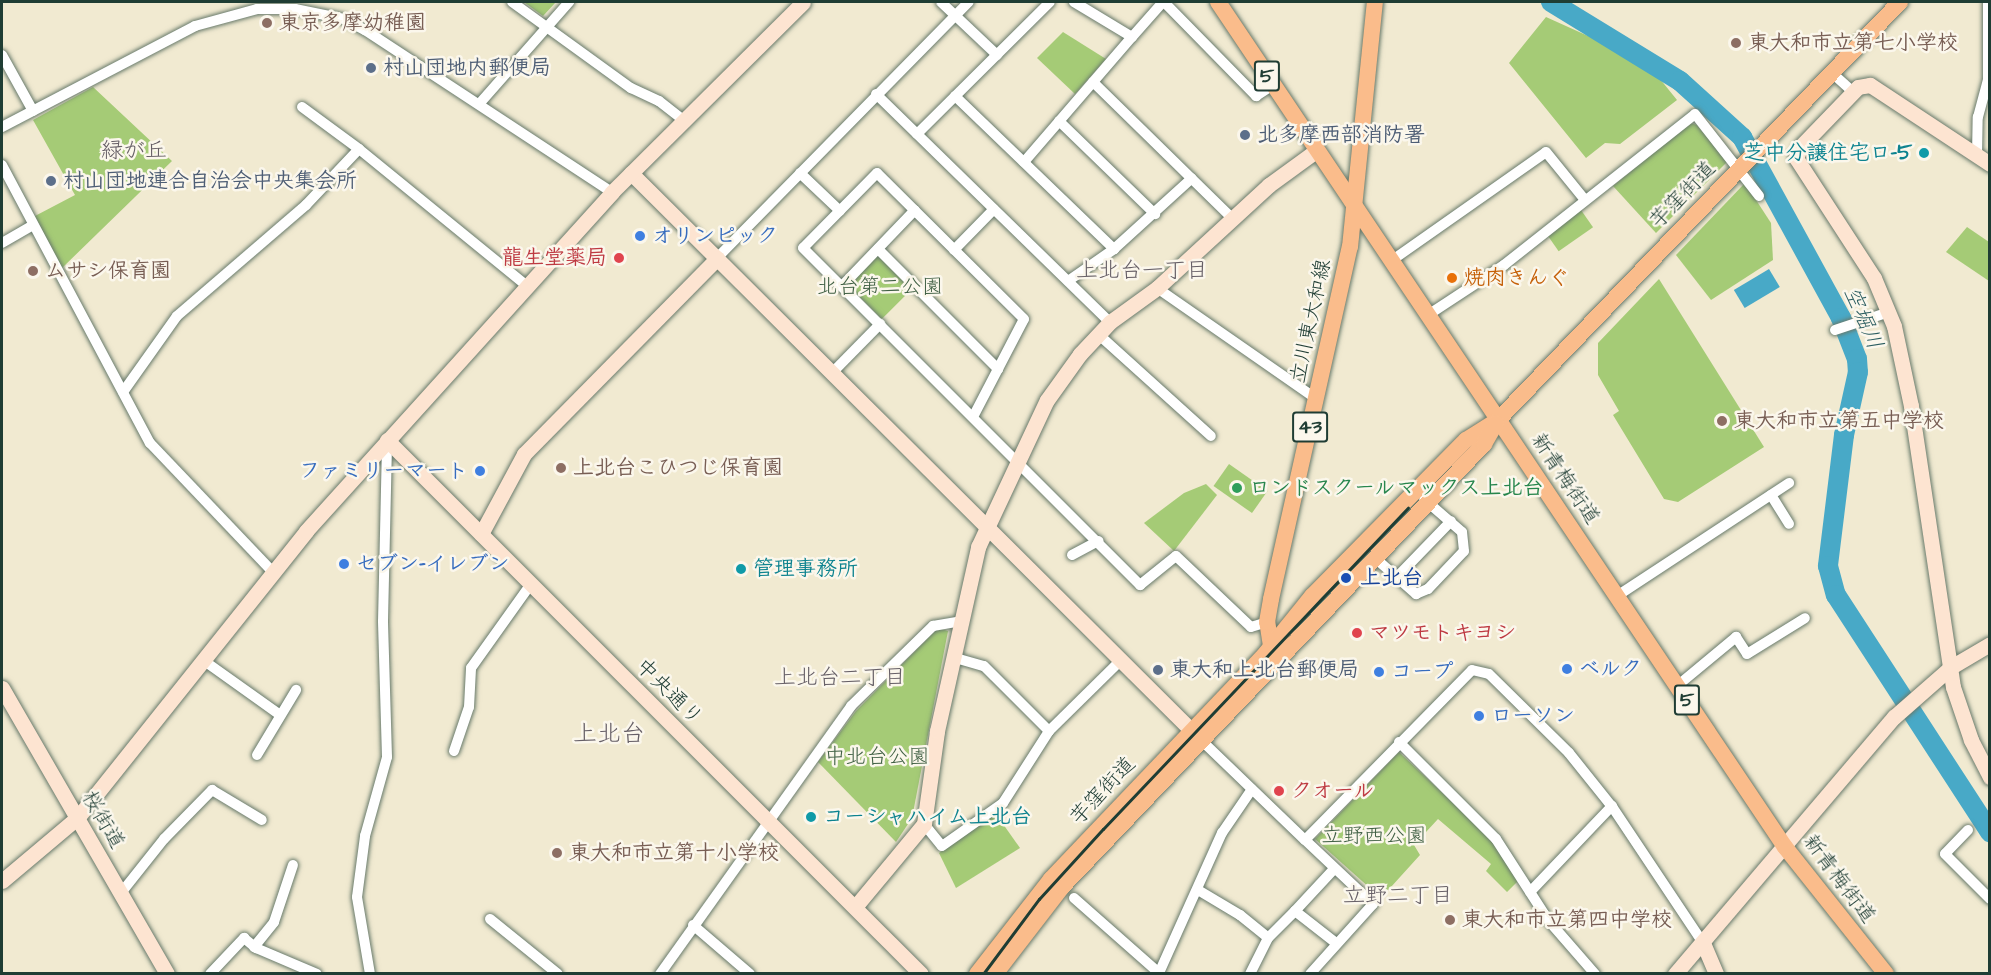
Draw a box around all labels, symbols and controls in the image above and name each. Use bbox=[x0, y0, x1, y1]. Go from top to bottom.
place label: 東京多摩幼稚園 bbox=[279, 10, 426, 36]
marker: 東京多摩幼稚園 bbox=[260, 16, 274, 30]
place label: 東大和市立第七小学校 bbox=[1748, 30, 1958, 56]
marker: 東大和市立第七小学校 bbox=[1729, 36, 1743, 50]
place label: 村山団地内郵便局 bbox=[383, 55, 551, 81]
road number: 5 bbox=[1254, 59, 1280, 93]
marker: 村山団地内郵便局 bbox=[364, 61, 378, 75]
place label: 北多摩西部消防署 bbox=[1257, 122, 1425, 148]
marker: 北多摩西部消防署 bbox=[1238, 128, 1252, 142]
district label: 緑が丘 bbox=[101, 138, 167, 164]
place label: 芝中分譲住宅ロ-5 bbox=[1744, 140, 1912, 166]
marker: 芝中分譲住宅ロ-5 bbox=[1917, 146, 1931, 160]
street label: 芋窪街道 bbox=[1645, 156, 1721, 234]
place label: 村山団地連合自治会中央集会所 bbox=[63, 168, 357, 194]
marker: 村山団地連合自治会中央集会所 bbox=[44, 174, 58, 188]
place label: オリンピック bbox=[652, 223, 778, 249]
marker: オリンピック bbox=[633, 229, 647, 243]
place label: 龍生堂薬局 bbox=[502, 245, 607, 271]
marker: 龍生堂薬局 bbox=[612, 251, 626, 265]
street label: 立川東大和線 bbox=[1286, 257, 1336, 385]
place label: ムサシ保育園 bbox=[45, 258, 171, 284]
district label: 上北台一丁目 bbox=[1076, 258, 1208, 284]
marker: ムサシ保育園 bbox=[26, 264, 40, 278]
place label: 焼肉きんぐ bbox=[1464, 265, 1569, 291]
marker: 焼肉きんぐ bbox=[1445, 271, 1459, 285]
park label: 北台第二公園 bbox=[817, 274, 943, 300]
water label: 空堀川 bbox=[1838, 282, 1888, 354]
place label: 東大和市立第五中学校 bbox=[1734, 408, 1944, 434]
road number: 43 bbox=[1292, 410, 1328, 444]
marker: 東大和市立第五中学校 bbox=[1715, 414, 1729, 428]
street label: 新青梅街道 bbox=[1525, 428, 1605, 530]
place label: 上北台こひつじ保育園 bbox=[573, 455, 783, 481]
place label: ファミリーマート bbox=[300, 458, 468, 484]
marker: 上北台こひつじ保育園 bbox=[554, 461, 568, 475]
marker: ファミリーマート bbox=[473, 464, 487, 478]
place label: ロンドスクールマックス上北台 bbox=[1249, 475, 1543, 501]
marker: ロンドスクールマックス上北台 bbox=[1230, 481, 1244, 495]
place label: セブン-イレブン bbox=[356, 551, 510, 577]
place label: 管理事務所 bbox=[753, 556, 858, 582]
marker: セブン-イレブン bbox=[337, 557, 351, 571]
marker: 管理事務所 bbox=[734, 562, 748, 576]
place label: 上北台 bbox=[1360, 565, 1423, 591]
marker: 上北台 bbox=[1337, 569, 1355, 587]
place label: マツモトキヨシ bbox=[1369, 620, 1516, 646]
marker: マツモトキヨシ bbox=[1350, 626, 1364, 640]
street label: 中央通り bbox=[630, 653, 708, 731]
place label: ベルク bbox=[1579, 656, 1642, 682]
place label: 東大和上北台郵便局 bbox=[1170, 657, 1359, 683]
place label: コープ bbox=[1391, 659, 1454, 685]
marker: ベルク bbox=[1560, 662, 1574, 676]
marker: 東大和上北台郵便局 bbox=[1151, 663, 1165, 677]
district label: 上北台二丁目 bbox=[774, 665, 906, 691]
marker: コープ bbox=[1372, 665, 1386, 679]
road number: 5 bbox=[1674, 683, 1700, 717]
place label: ローソン bbox=[1491, 703, 1575, 729]
marker: ローソン bbox=[1472, 709, 1486, 723]
district label: 上北台 bbox=[573, 721, 645, 749]
park label: 中北台公園 bbox=[825, 744, 929, 770]
street label: 芋窪街道 bbox=[1065, 752, 1141, 830]
place label: クオール bbox=[1291, 778, 1375, 804]
marker: クオール bbox=[1272, 784, 1286, 798]
street label: 桜街道 bbox=[76, 786, 130, 854]
place label: コーシャハイム上北台 bbox=[823, 804, 1033, 830]
marker: コーシャハイム上北台 bbox=[804, 810, 818, 824]
park label: 立野西公園 bbox=[1322, 823, 1426, 849]
street label: 新青梅街道 bbox=[1797, 829, 1881, 929]
place label: 東大和市立第十小学校 bbox=[569, 840, 779, 866]
marker: 東大和市立第十小学校 bbox=[550, 846, 564, 860]
district label: 立野二丁目 bbox=[1343, 883, 1453, 909]
place label: 東大和市立第四中学校 bbox=[1462, 907, 1672, 933]
marker: 東大和市立第四中学校 bbox=[1443, 913, 1457, 927]

